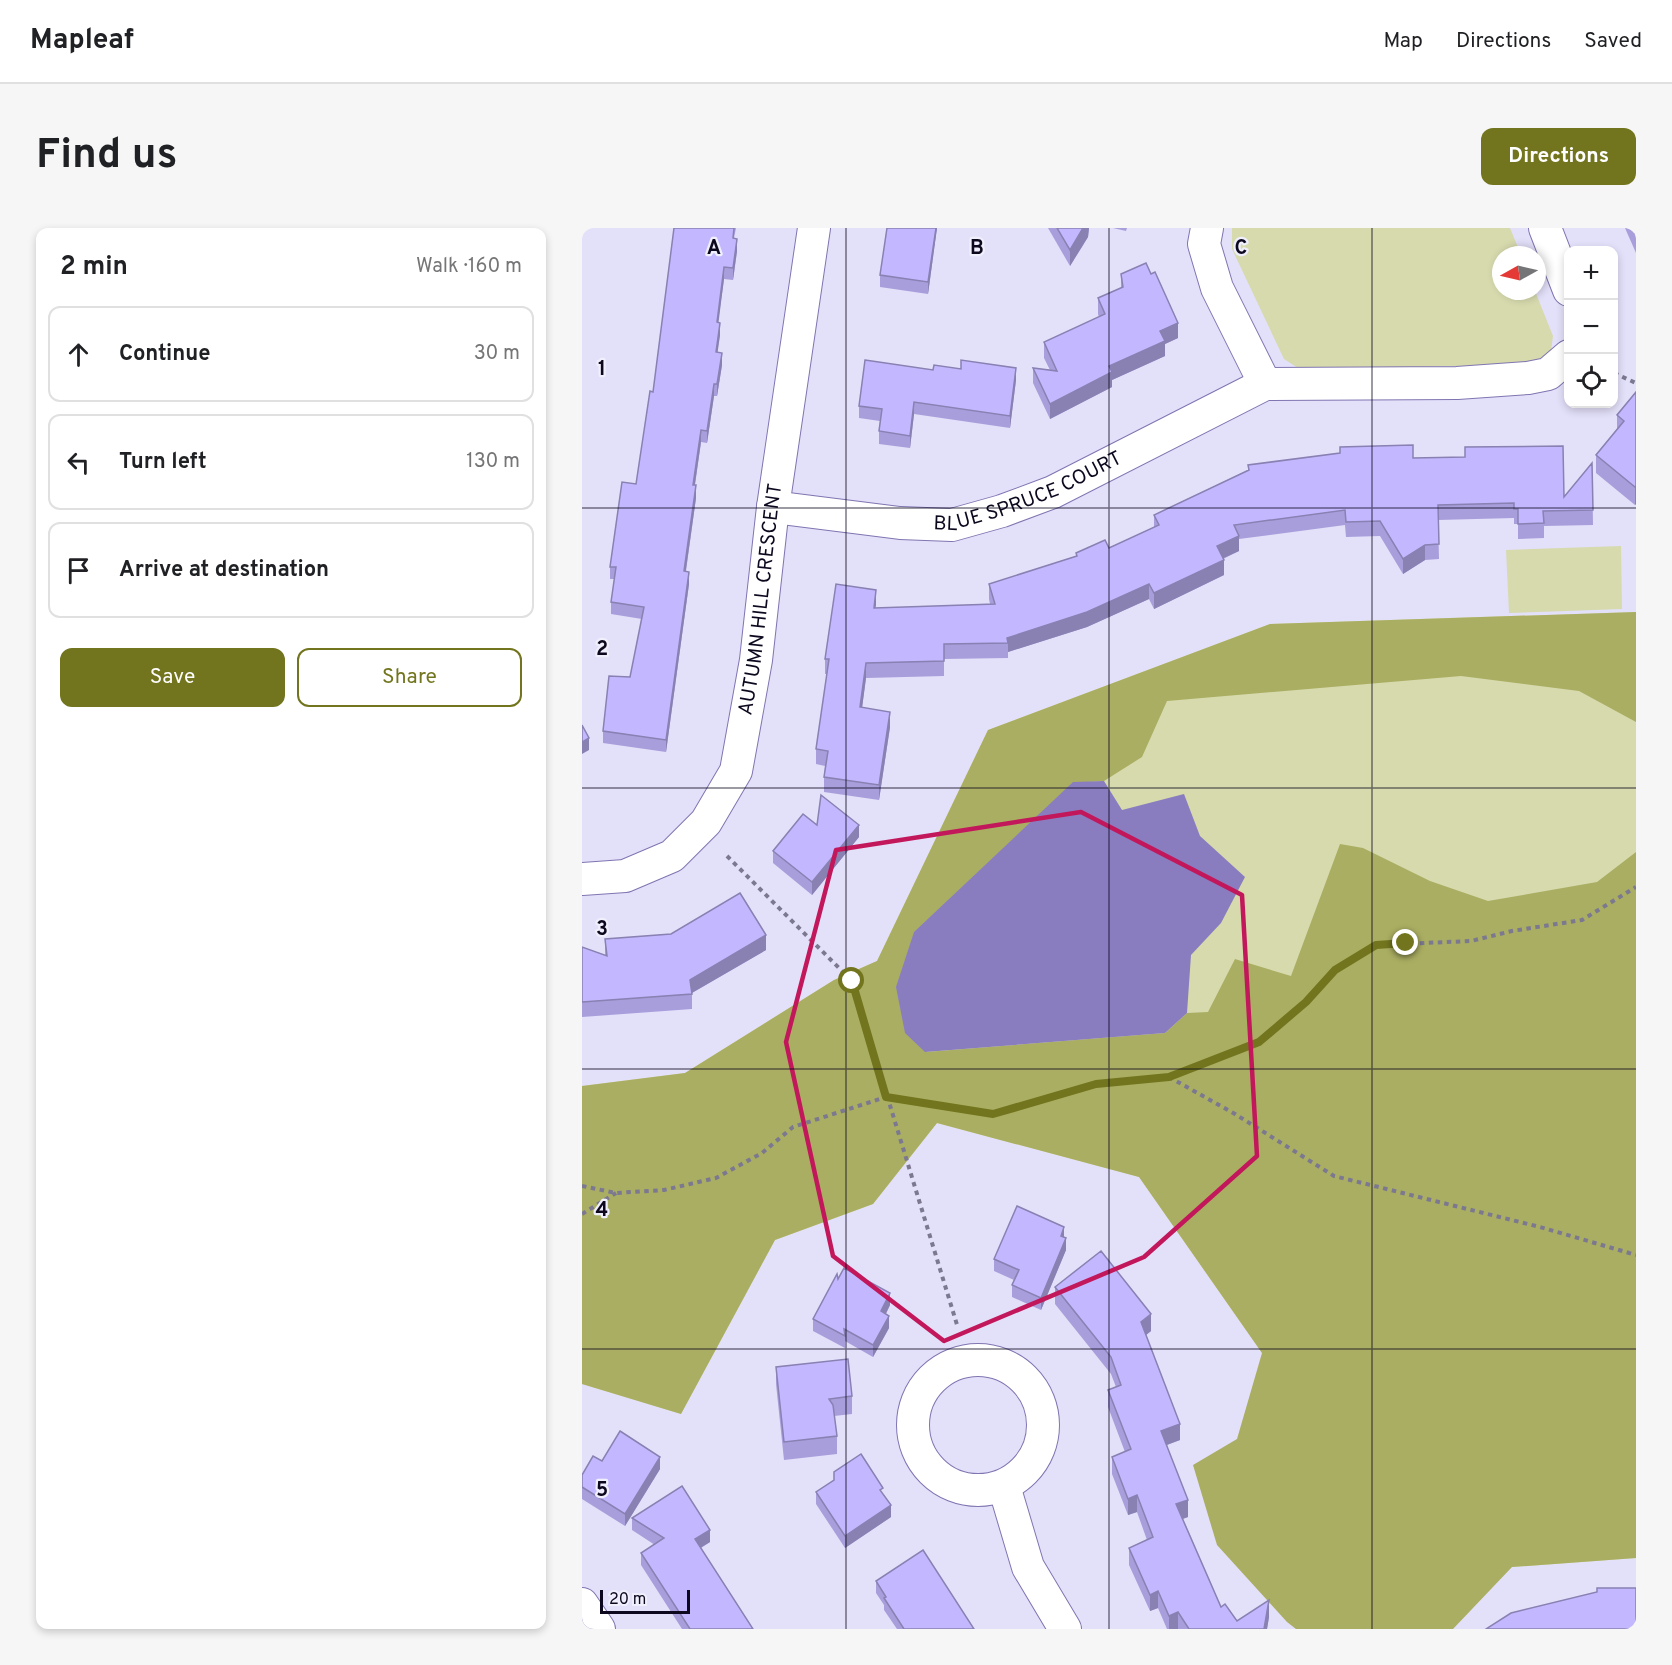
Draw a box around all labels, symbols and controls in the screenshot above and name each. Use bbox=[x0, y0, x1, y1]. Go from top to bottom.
text: Mapleaf bbox=[30, 23, 134, 59]
text: Map bbox=[1383, 28, 1423, 55]
text: Directions bbox=[1456, 28, 1551, 55]
text: Saved bbox=[1584, 28, 1642, 55]
button: Directions bbox=[1481, 128, 1636, 185]
text: Find us bbox=[36, 130, 177, 183]
text: A bbox=[707, 236, 721, 262]
text: B bbox=[970, 236, 984, 262]
text: C bbox=[1235, 236, 1247, 262]
north arrow bbox=[1492, 246, 1546, 300]
map controls bbox=[1564, 246, 1618, 408]
button: + bbox=[1564, 246, 1618, 300]
text: 2 min bbox=[60, 251, 128, 284]
text: Walk · 160 m bbox=[416, 254, 522, 280]
button: − bbox=[1564, 300, 1618, 354]
icon: ahead bbox=[62, 338, 95, 371]
text: Continue bbox=[119, 341, 210, 368]
text: 30 m bbox=[474, 341, 520, 367]
button: locate bbox=[1564, 354, 1618, 408]
text: 1 bbox=[598, 357, 606, 383]
icon: left bbox=[62, 446, 95, 479]
street label: BLUE SPRUCE COURT bbox=[933, 446, 1127, 538]
text: Turn left bbox=[119, 449, 207, 476]
text: 130 m bbox=[466, 449, 520, 475]
street label: AUTUMN HILL CRESCENT bbox=[733, 482, 789, 717]
icon: arrive bbox=[62, 554, 95, 587]
text: Arrive at destination bbox=[119, 557, 329, 584]
text: 2 bbox=[596, 637, 608, 663]
button: Save bbox=[60, 648, 285, 707]
button: Share bbox=[297, 648, 522, 707]
text: 3 bbox=[596, 917, 608, 943]
route end bbox=[1392, 929, 1418, 955]
route start bbox=[838, 967, 864, 993]
text: 4 bbox=[596, 1198, 608, 1224]
text: 5 bbox=[596, 1478, 608, 1504]
scale bar bbox=[600, 1587, 690, 1614]
text: 20 m bbox=[609, 1590, 646, 1610]

